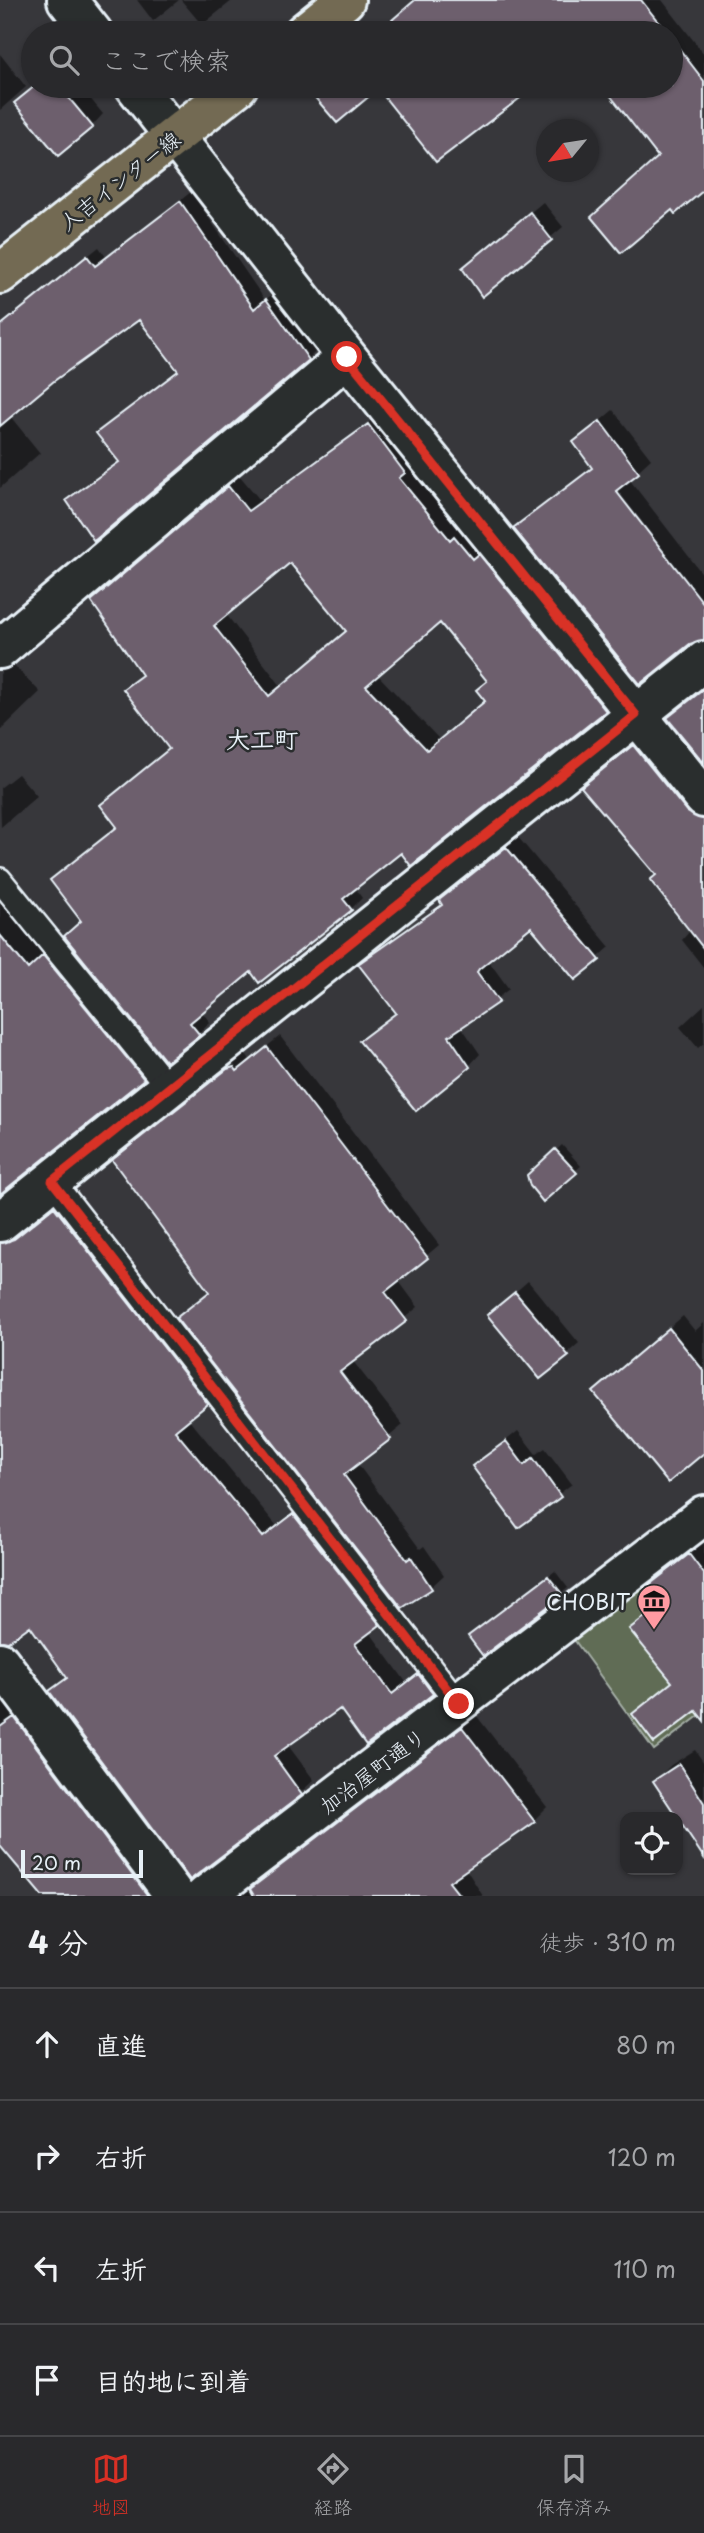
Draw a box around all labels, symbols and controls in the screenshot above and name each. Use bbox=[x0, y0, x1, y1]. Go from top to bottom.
search box bbox=[21, 21, 683, 98]
text: ここで検索 bbox=[101, 40, 231, 79]
icon: search bbox=[45, 41, 83, 79]
north arrow bbox=[536, 119, 599, 182]
street label: 人吉インター線 bbox=[52, 122, 186, 238]
route start bbox=[331, 341, 362, 372]
district label: 大工町 bbox=[226, 720, 298, 756]
museum icon: CHOBIT bbox=[635, 1582, 673, 1631]
place label: CHOBIT bbox=[546, 1585, 631, 1617]
route end bbox=[443, 1688, 474, 1719]
street label: 加治屋町通り bbox=[312, 1719, 432, 1821]
map controls bbox=[620, 1812, 683, 1875]
button: locate bbox=[620, 1812, 683, 1875]
scale bar bbox=[21, 1847, 144, 1879]
text: 20 m bbox=[32, 1848, 81, 1876]
text: 4 分 bbox=[28, 1919, 88, 1964]
text: 徒歩 · 310 m bbox=[539, 1924, 676, 1959]
icon: ahead bbox=[28, 2025, 66, 2063]
text: 直進 bbox=[95, 2025, 147, 2064]
text: 80 m bbox=[616, 2027, 676, 2062]
icon: right bbox=[28, 2137, 66, 2175]
text: 右折 bbox=[95, 2137, 147, 2176]
text: 120 m bbox=[608, 2139, 676, 2174]
icon: left bbox=[28, 2249, 66, 2287]
text: 左折 bbox=[95, 2249, 147, 2288]
text: 110 m bbox=[614, 2251, 676, 2286]
icon: arrive bbox=[28, 2361, 66, 2399]
text: 目的地に到着 bbox=[95, 2361, 251, 2400]
tab: 地図 bbox=[92, 2450, 130, 2520]
tab: 経路 bbox=[314, 2450, 352, 2520]
tab: 保存済み bbox=[536, 2450, 612, 2520]

